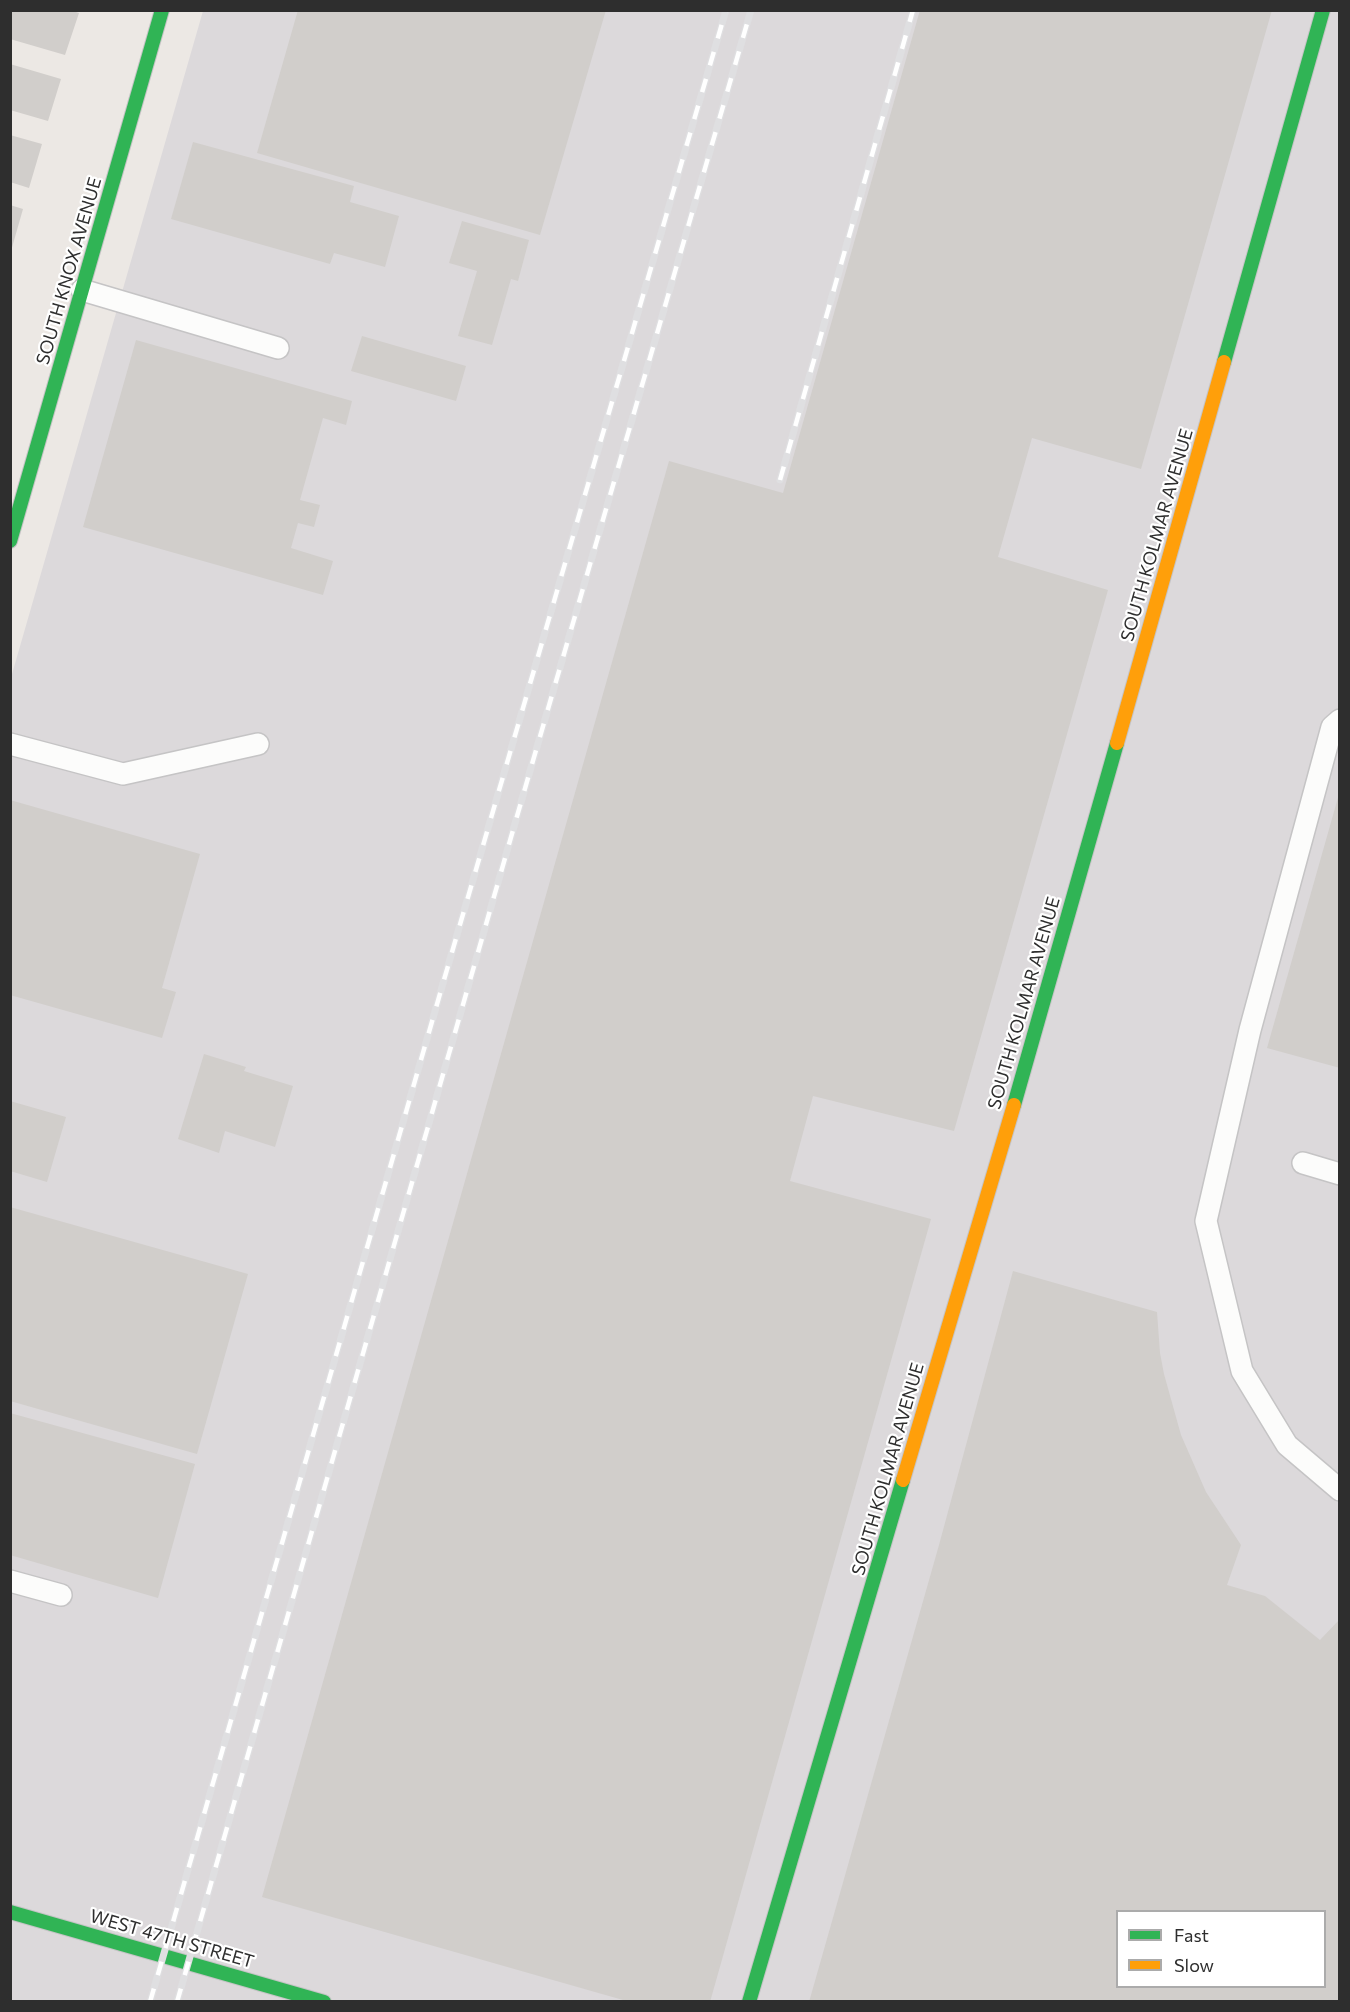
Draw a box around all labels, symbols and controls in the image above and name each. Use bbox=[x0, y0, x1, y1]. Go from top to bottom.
street label: SOUTH KNOX AVENUE bbox=[32, 175, 106, 367]
street label: SOUTH KOLMAR AVENUE bbox=[1116, 426, 1198, 644]
street label: SOUTH KOLMAR AVENUE bbox=[983, 894, 1065, 1112]
street label: SOUTH KOLMAR AVENUE bbox=[847, 1360, 929, 1578]
street label: WEST 47TH STREET bbox=[88, 1905, 256, 1973]
legend bbox=[1116, 1910, 1326, 1988]
text: Fast bbox=[1174, 1924, 1209, 1946]
text: Slow bbox=[1174, 1954, 1214, 1976]

